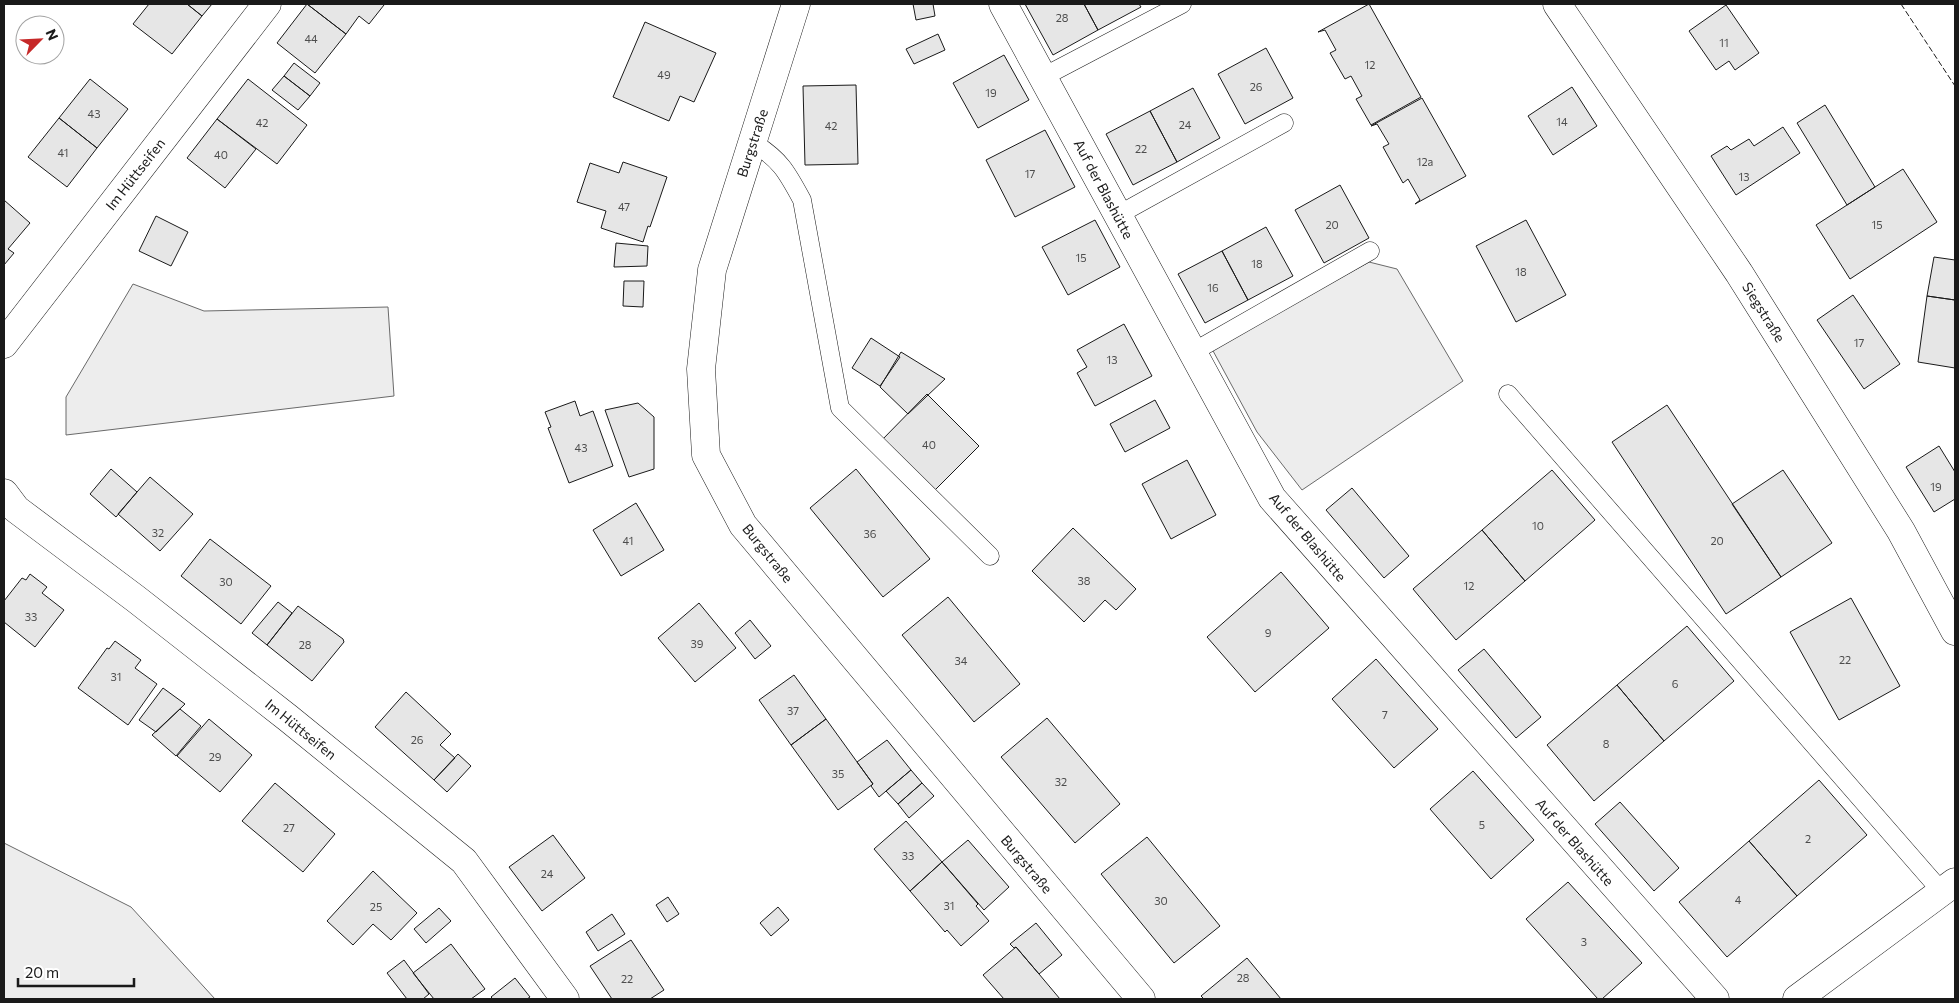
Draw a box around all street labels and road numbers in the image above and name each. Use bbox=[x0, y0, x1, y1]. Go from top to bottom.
street label: Burgstraße bbox=[733, 107, 771, 179]
street label: Im Hüttseifen bbox=[102, 135, 168, 213]
street label: Auf der Blashütte bbox=[1071, 136, 1137, 242]
street label: Siegstraße bbox=[1739, 279, 1789, 345]
street label: Auf der Blashütte bbox=[1266, 489, 1350, 585]
street label: Burgstraße bbox=[739, 520, 797, 586]
street label: Im Hüttseifen bbox=[262, 695, 340, 763]
street label: Auf der Blashütte bbox=[1532, 795, 1618, 889]
street label: Burgstraße bbox=[998, 831, 1056, 897]

